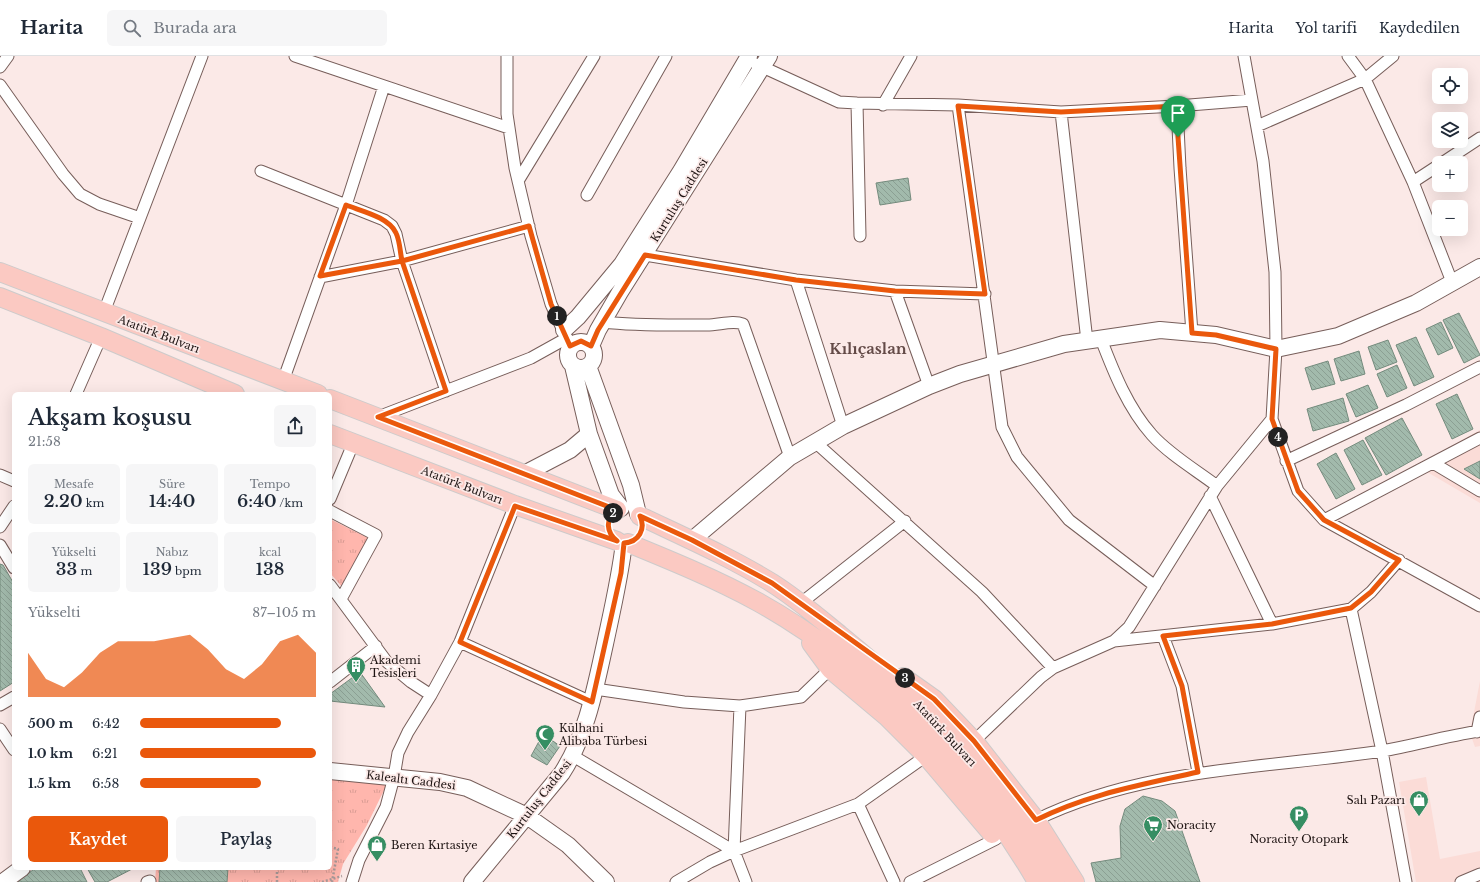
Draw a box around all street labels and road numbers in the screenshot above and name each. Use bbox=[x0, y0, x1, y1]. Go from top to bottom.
street label: Kurtuluş Caddesi bbox=[647, 155, 711, 245]
street label: Atatürk Bulvarı bbox=[115, 312, 202, 356]
street label: Atatürk Bulvarı bbox=[418, 463, 505, 507]
street label: Atatürk Bulvarı bbox=[910, 696, 980, 769]
street label: Kurtuluş Caddesi bbox=[504, 756, 574, 841]
street label: Kalealtı Caddesi bbox=[365, 768, 457, 792]

